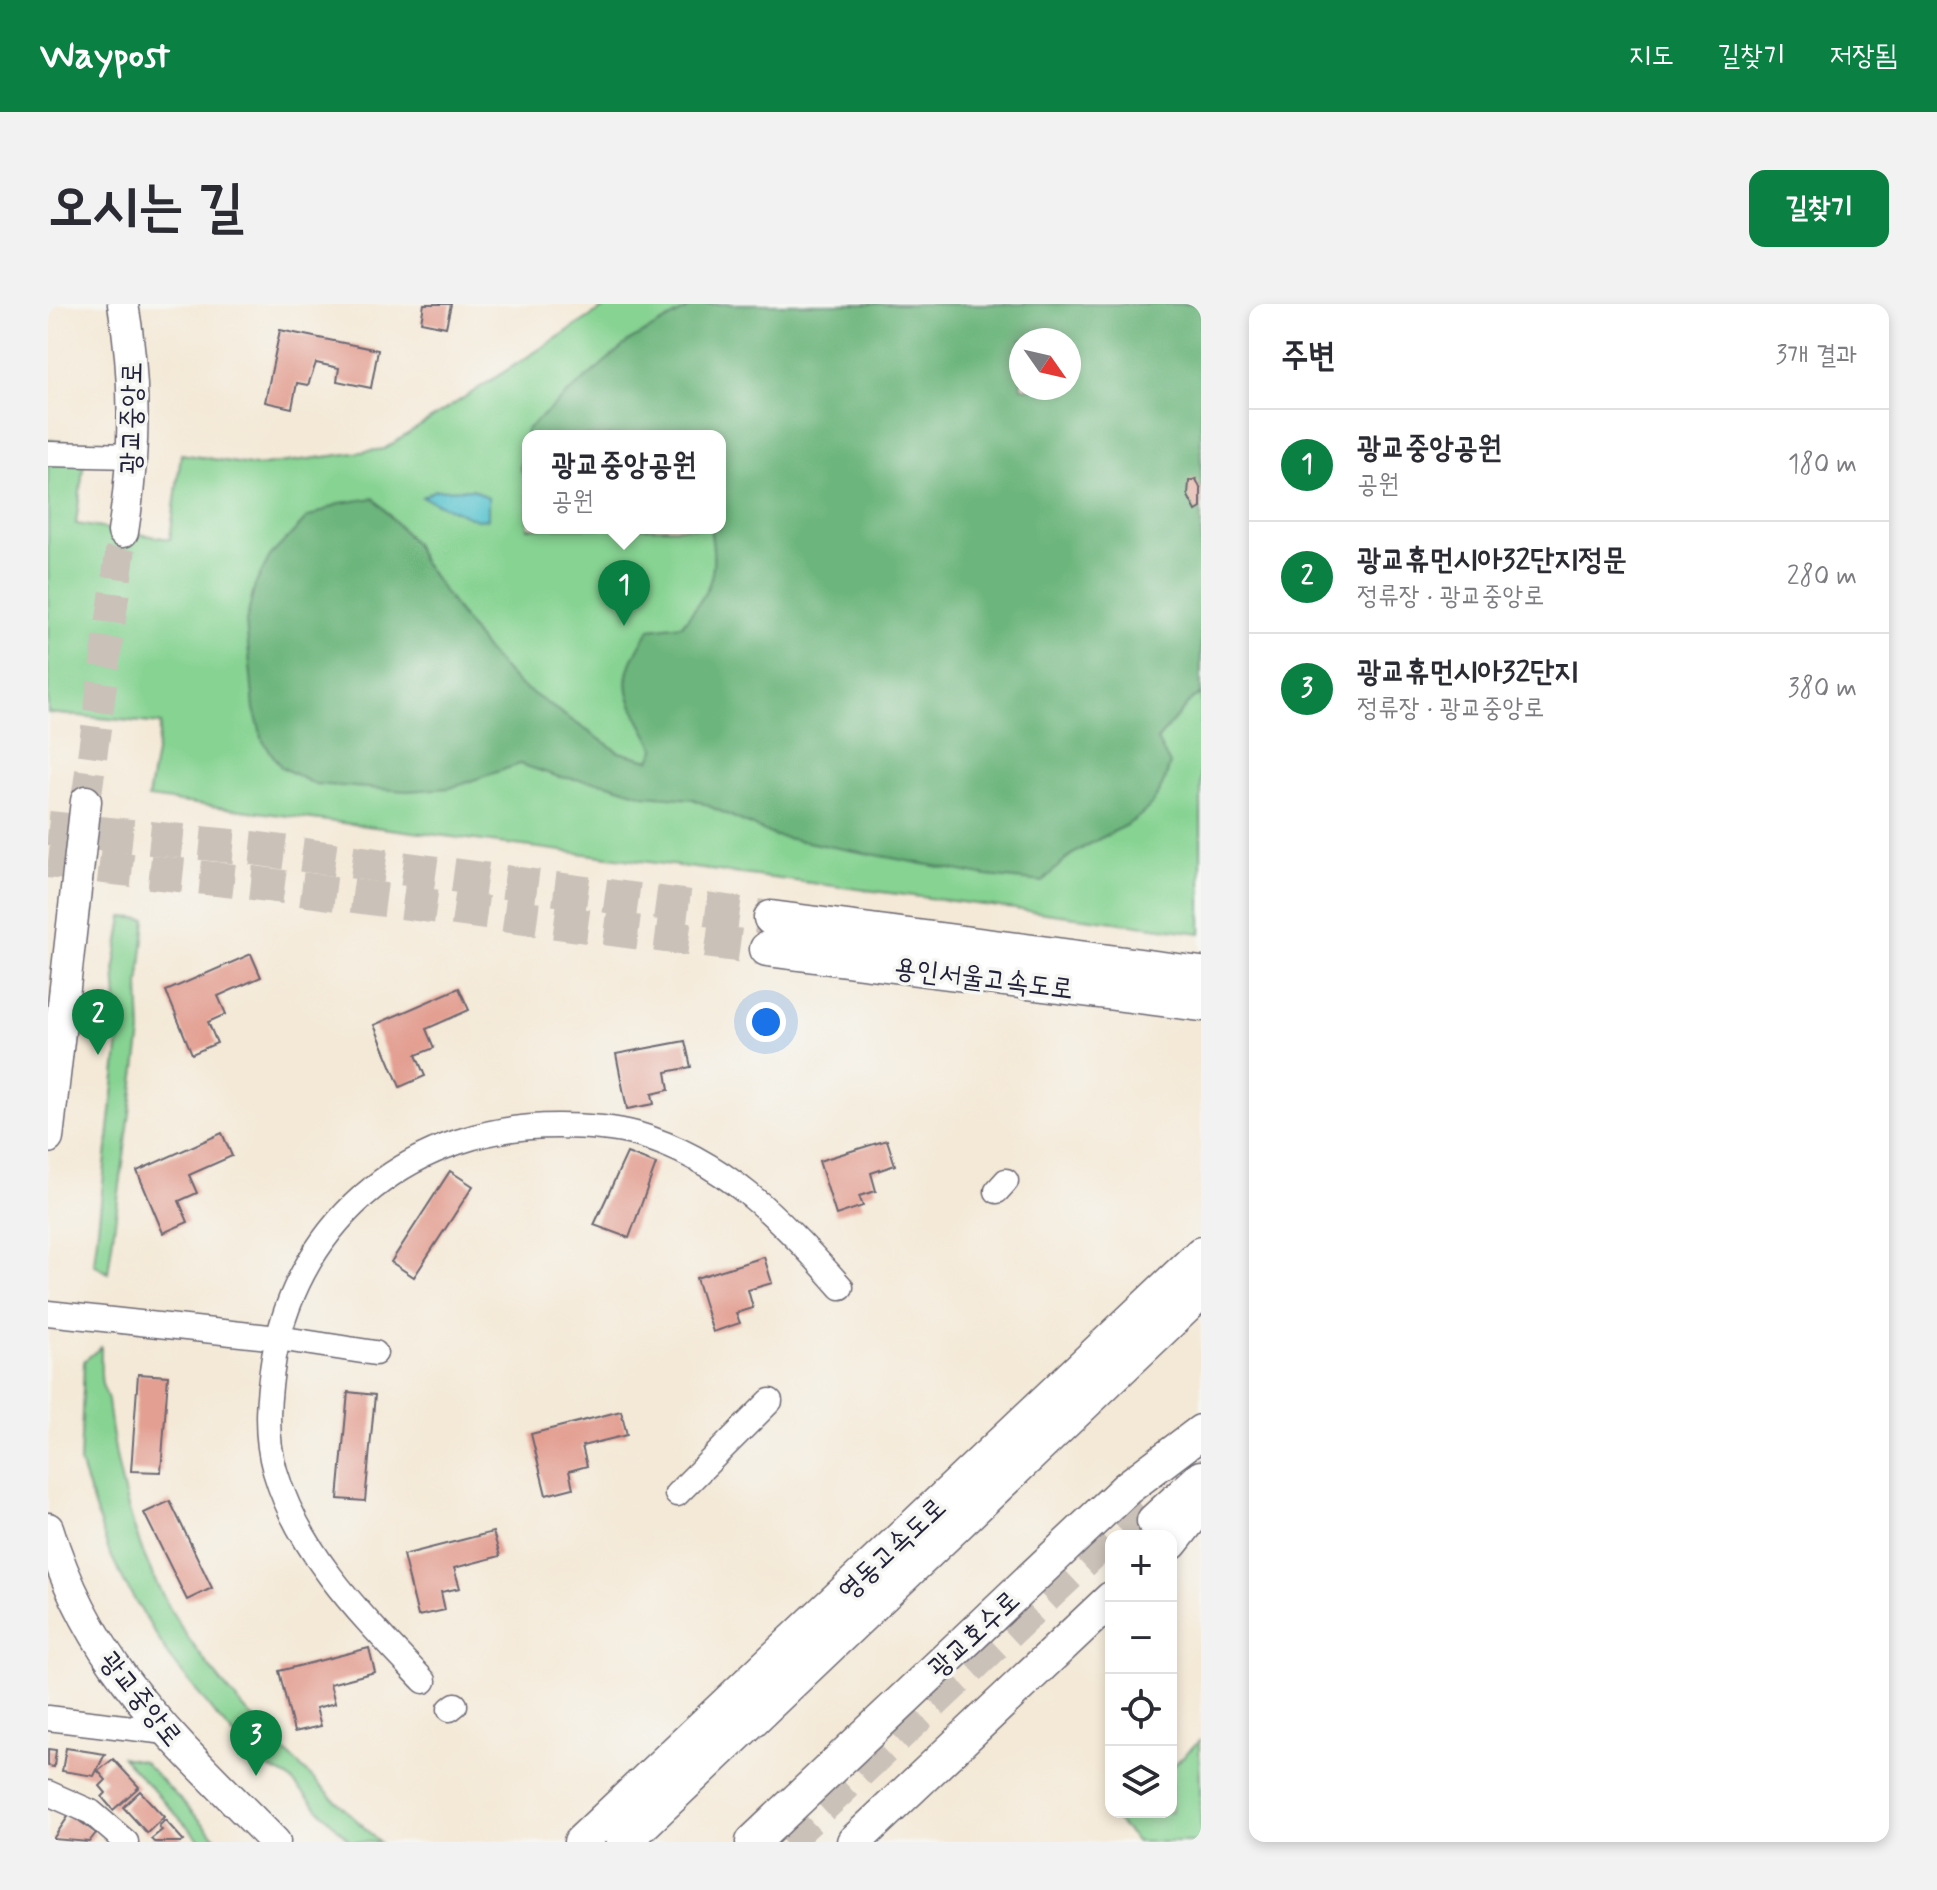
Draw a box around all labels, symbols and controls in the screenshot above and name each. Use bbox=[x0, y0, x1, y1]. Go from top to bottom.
text: Waypost bbox=[40, 32, 170, 81]
text: 지도 bbox=[1629, 38, 1674, 75]
text: 길찾기 bbox=[1718, 38, 1785, 75]
text: 저장됨 bbox=[1829, 38, 1897, 75]
button: 길찾기 bbox=[1749, 170, 1889, 247]
text: 오시는 길 bbox=[48, 172, 243, 245]
north arrow bbox=[1009, 328, 1081, 400]
text: 주변 bbox=[1281, 334, 1336, 379]
text: 3개 결과 bbox=[1775, 339, 1857, 373]
street label: 광교중앙로 bbox=[113, 361, 152, 475]
text: 광교중앙공원 bbox=[1357, 429, 1502, 468]
popup bbox=[522, 430, 726, 534]
text: 광교중앙공원 bbox=[552, 446, 696, 485]
text: 1 bbox=[1301, 448, 1313, 482]
text: 180 m bbox=[1788, 448, 1857, 482]
text: 공원 bbox=[1357, 468, 1399, 502]
text: 공원 bbox=[552, 485, 593, 519]
text: 광교휴먼시아32단지정문 bbox=[1357, 541, 1627, 580]
pin: 1 bbox=[598, 560, 650, 626]
text: 2 bbox=[1301, 560, 1313, 594]
text: 280 m bbox=[1787, 560, 1857, 594]
text: 정류장 · 광교중앙로 bbox=[1357, 580, 1544, 614]
text: 광교휴먼시아32단지 bbox=[1357, 653, 1578, 692]
text: 3 bbox=[1301, 672, 1313, 706]
text: 380 m bbox=[1788, 672, 1857, 706]
text: 정류장 · 광교중앙로 bbox=[1357, 692, 1544, 726]
street label: 용인서울고속도로 bbox=[892, 950, 1075, 1009]
pin: 2 bbox=[72, 989, 124, 1055]
your location bbox=[746, 1002, 786, 1042]
street label: 영동고속도로 bbox=[831, 1490, 955, 1609]
map controls bbox=[1105, 1530, 1177, 1818]
button: + bbox=[1105, 1530, 1177, 1602]
street label: 광교호수로 bbox=[921, 1583, 1029, 1687]
button: − bbox=[1105, 1602, 1177, 1674]
street label: 광교중앙로 bbox=[90, 1644, 190, 1755]
button: locate bbox=[1105, 1674, 1177, 1746]
pin: 3 bbox=[230, 1710, 282, 1776]
button: layers bbox=[1105, 1746, 1177, 1818]

